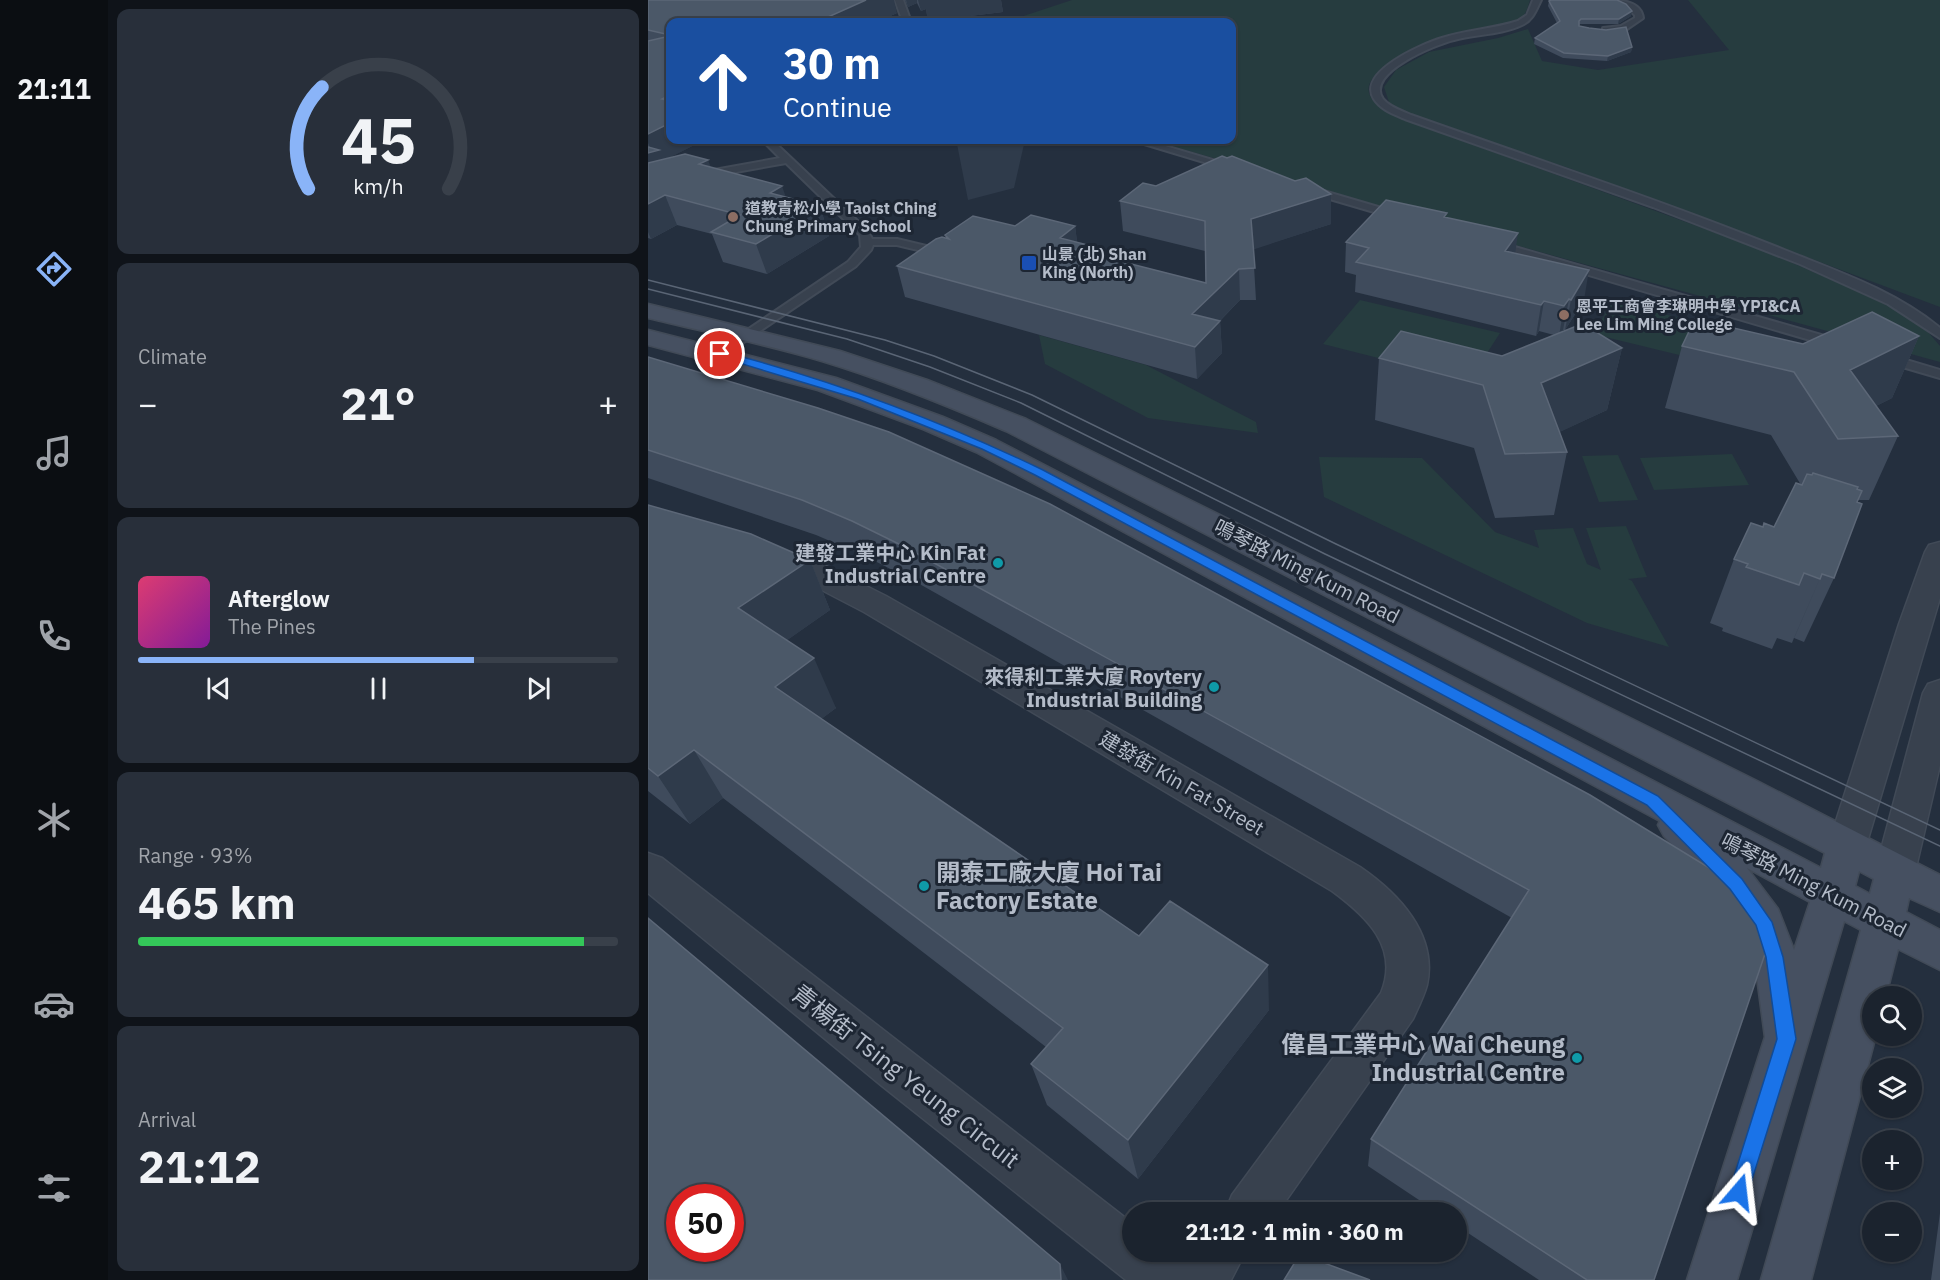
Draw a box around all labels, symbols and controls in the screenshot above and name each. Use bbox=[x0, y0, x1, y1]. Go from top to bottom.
text: 30 m bbox=[783, 36, 881, 91]
icon: ahead bbox=[684, 42, 762, 120]
text: 21:11 bbox=[17, 71, 91, 106]
text: Continue bbox=[783, 89, 892, 124]
text: 45 bbox=[341, 99, 415, 180]
text: km/h bbox=[353, 172, 403, 200]
place label: 道教青松小學 Taoist Ching Chung Primary School bbox=[745, 198, 937, 236]
marker: 道教青松小學 Taoist Ching Chung Primary School bbox=[726, 210, 740, 224]
place label: 山景 (北) Shan King (North) bbox=[1042, 244, 1147, 282]
icon: directions bbox=[33, 248, 75, 290]
marker: 山景 (北) Shan King (North) bbox=[1020, 254, 1038, 272]
place label: 恩平工商會李琳明中學 YPI&CA Lee Lim Ming College bbox=[1576, 296, 1800, 334]
marker: 恩平工商會李琳明中學 YPI&CA Lee Lim Ming College bbox=[1557, 308, 1571, 322]
pin bbox=[694, 328, 745, 379]
icon: arrive bbox=[703, 337, 736, 370]
text: Climate bbox=[138, 343, 207, 370]
text: 21° bbox=[340, 374, 416, 432]
text: − bbox=[138, 382, 158, 425]
text: + bbox=[598, 382, 618, 425]
icon: music bbox=[33, 432, 75, 474]
street label: 鳴琴路 Ming Kum Road bbox=[1210, 513, 1404, 629]
place label: 建發工業中心 Kin Fat Industrial Centre bbox=[795, 539, 986, 589]
marker: 建發工業中心 Kin Fat Industrial Centre bbox=[991, 556, 1005, 570]
text: Afterglow bbox=[228, 584, 330, 613]
text: The Pines bbox=[228, 613, 316, 640]
icon: phone bbox=[33, 615, 75, 657]
place label: 來得利工業大廈 Roytery Industrial Building bbox=[985, 663, 1203, 713]
icon: previous bbox=[202, 672, 235, 705]
icon: pause bbox=[362, 672, 395, 705]
icon: next bbox=[522, 672, 555, 705]
marker: 來得利工業大廈 Roytery Industrial Building bbox=[1207, 680, 1221, 694]
street label: 建發街 Kin Fat Street bbox=[1095, 725, 1269, 841]
icon: climate bbox=[33, 799, 75, 841]
street label: 鳴琴路 Ming Kum Road bbox=[1717, 827, 1911, 943]
text: Range · 93% bbox=[138, 842, 253, 869]
place label: 開泰工廠大廈 Hoi Tai Factory Estate bbox=[936, 856, 1162, 916]
text: 465 km bbox=[138, 873, 296, 931]
marker: 開泰工廠大廈 Hoi Tai Factory Estate bbox=[917, 879, 931, 893]
street label: 青楊街 Tsing Yeung Circuit bbox=[785, 977, 1027, 1175]
icon: car bbox=[33, 983, 75, 1025]
map controls bbox=[1862, 986, 1922, 1262]
button: search bbox=[1862, 986, 1922, 1046]
place label: 偉昌工業中心 Wai Cheung Industrial Centre bbox=[1281, 1028, 1566, 1088]
marker: 偉昌工業中心 Wai Cheung Industrial Centre bbox=[1570, 1051, 1584, 1065]
button: layers bbox=[1862, 1058, 1922, 1118]
text: Arrival bbox=[138, 1106, 196, 1133]
button: + bbox=[1862, 1130, 1922, 1190]
text: 21:12 bbox=[138, 1137, 261, 1195]
position arrow bbox=[1707, 1160, 1771, 1224]
icon: filters bbox=[33, 1167, 75, 1209]
speed limit sign: 50 bbox=[666, 1184, 744, 1262]
button: − bbox=[1862, 1202, 1922, 1262]
text: 21:12 · 1 min · 360 m bbox=[1185, 1217, 1404, 1246]

